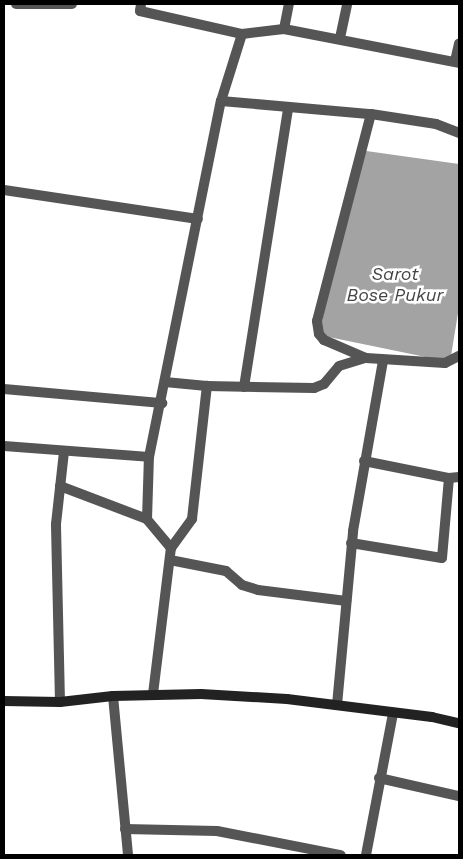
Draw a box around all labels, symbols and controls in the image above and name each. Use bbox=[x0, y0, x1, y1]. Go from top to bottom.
water label: Sarot Bose Pukur bbox=[347, 264, 443, 306]

